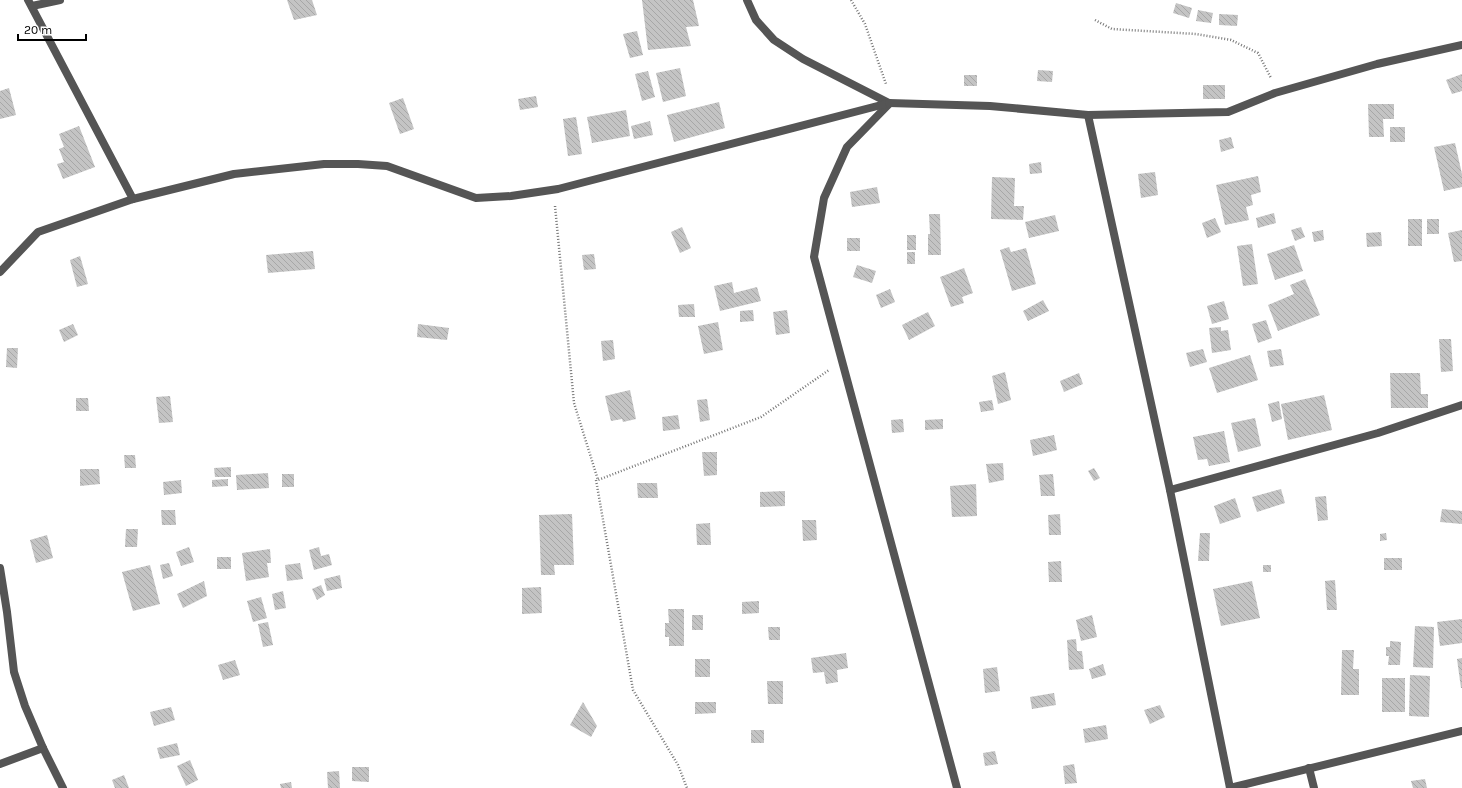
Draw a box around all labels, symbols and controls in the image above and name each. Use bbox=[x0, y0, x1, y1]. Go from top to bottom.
scale bar bbox=[18, 16, 86, 42]
text: 20 m bbox=[24, 23, 52, 37]

